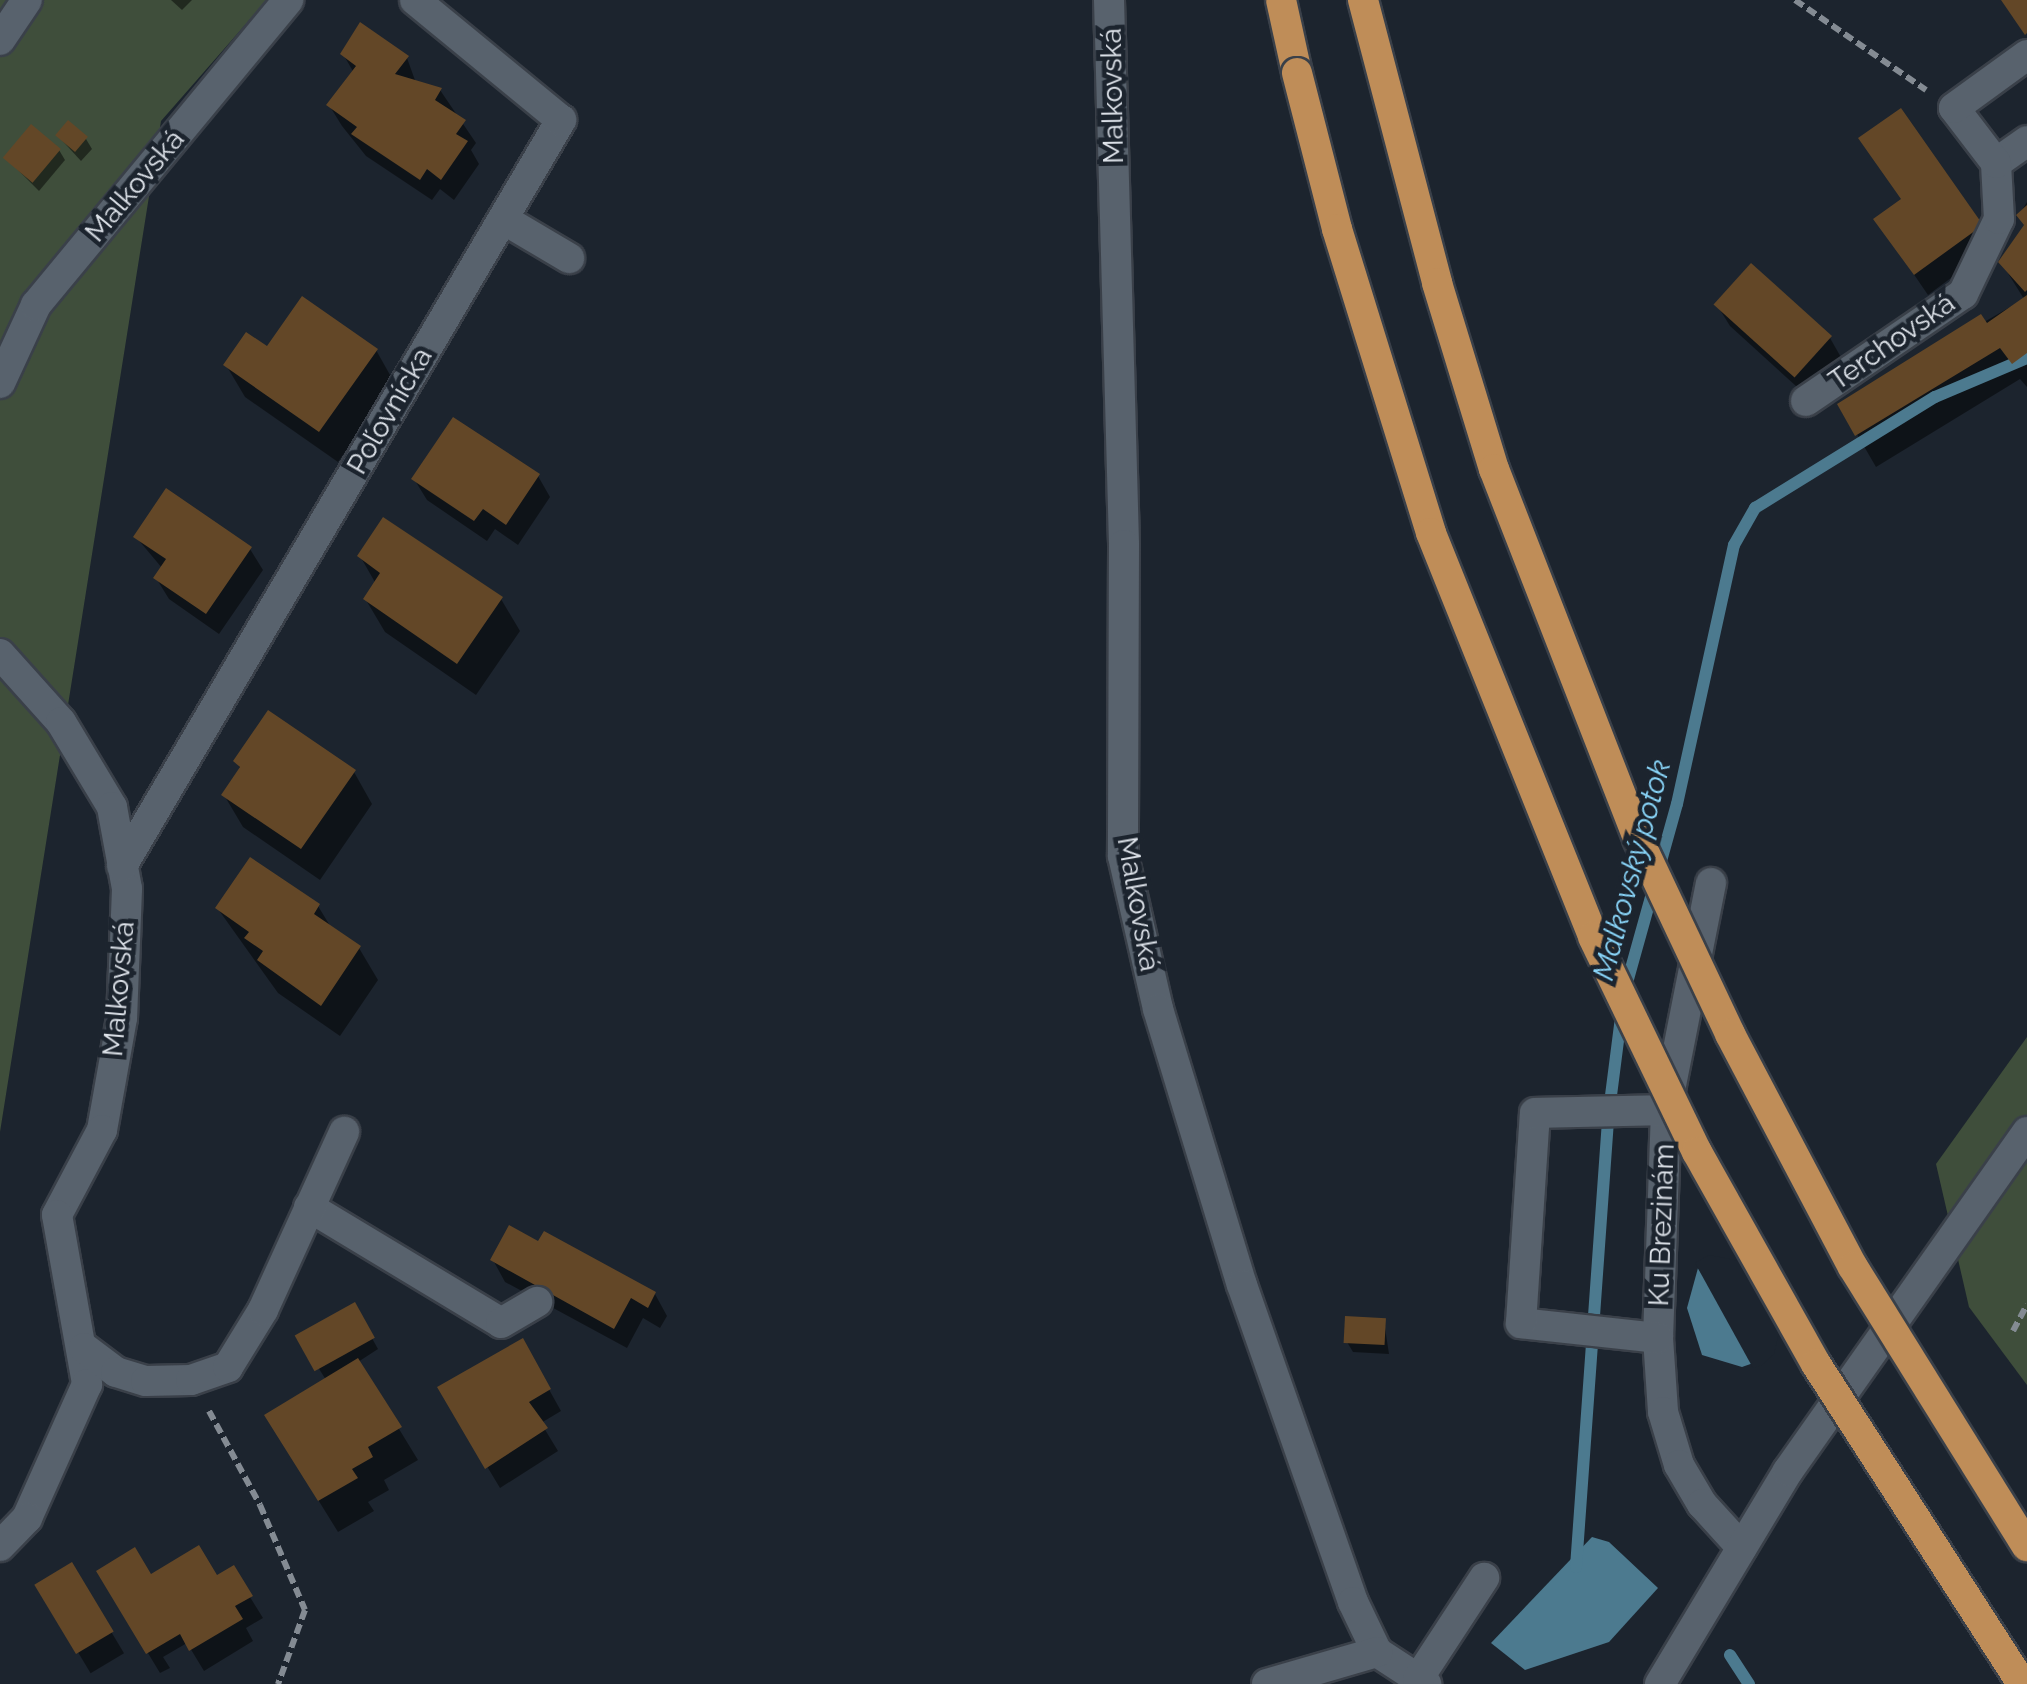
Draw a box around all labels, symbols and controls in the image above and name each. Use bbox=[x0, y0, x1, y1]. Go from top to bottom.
street label: Malkovská bbox=[1095, 28, 1131, 164]
street label: Malkovská bbox=[79, 123, 191, 249]
street label: Terchovská bbox=[1823, 286, 1961, 398]
street label: Poľovnícka bbox=[340, 342, 440, 480]
water label: Malkovský potok bbox=[1585, 756, 1679, 984]
street label: Malkovská bbox=[1110, 834, 1166, 974]
street label: Malkovská bbox=[96, 920, 142, 1058]
street label: Ku Brezinám bbox=[1642, 1143, 1682, 1307]

